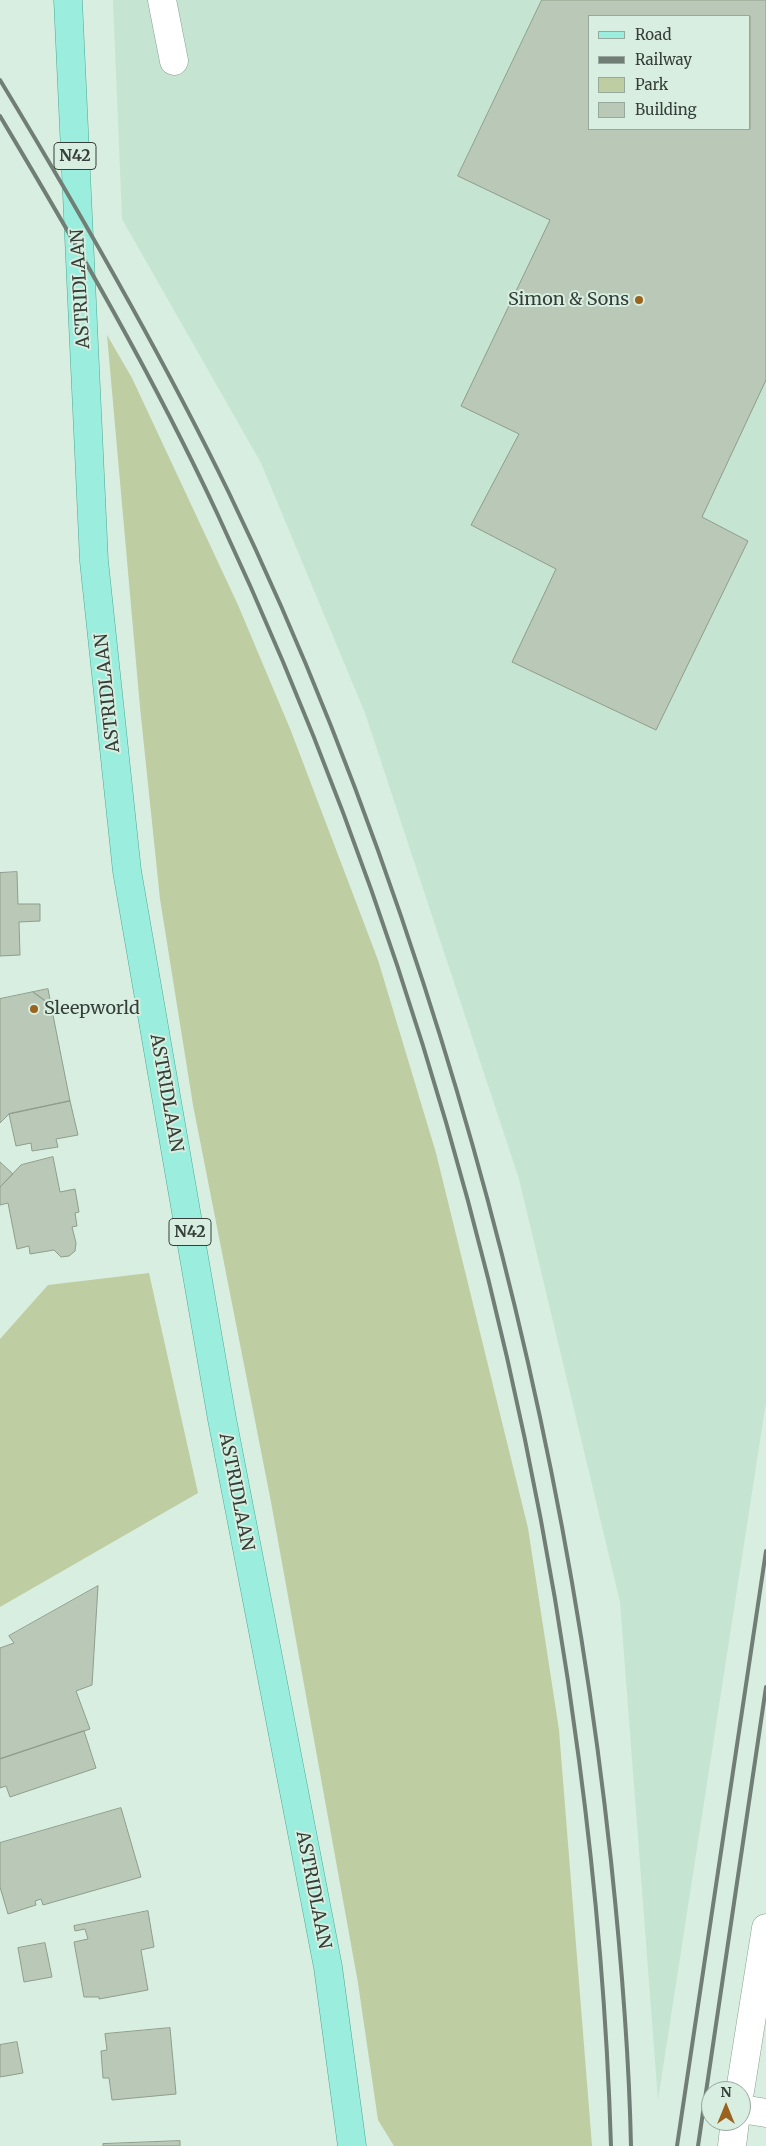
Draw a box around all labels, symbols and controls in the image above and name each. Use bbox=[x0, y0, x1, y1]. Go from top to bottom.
legend bbox=[588, 15, 751, 130]
text: Road bbox=[635, 25, 671, 44]
text: Railway bbox=[635, 50, 692, 69]
text: Park bbox=[635, 75, 668, 94]
text: Building bbox=[635, 100, 697, 119]
road number: N42 bbox=[54, 142, 96, 170]
street label: ASTRIDLAAN bbox=[67, 229, 95, 349]
place label: Simon & Sons bbox=[508, 289, 629, 311]
marker: Simon & Sons bbox=[633, 294, 645, 306]
street label: ASTRIDLAAN bbox=[91, 632, 125, 754]
place label: Sleepworld bbox=[44, 998, 140, 1020]
marker: Sleepworld bbox=[28, 1003, 40, 1015]
street label: ASTRIDLAAN bbox=[145, 1032, 187, 1154]
road number: N42 bbox=[169, 1218, 211, 1246]
street label: ASTRIDLAAN bbox=[214, 1431, 258, 1553]
street label: ASTRIDLAAN bbox=[291, 1829, 335, 1951]
north arrow bbox=[701, 2081, 751, 2131]
text: N bbox=[720, 2083, 732, 2101]

